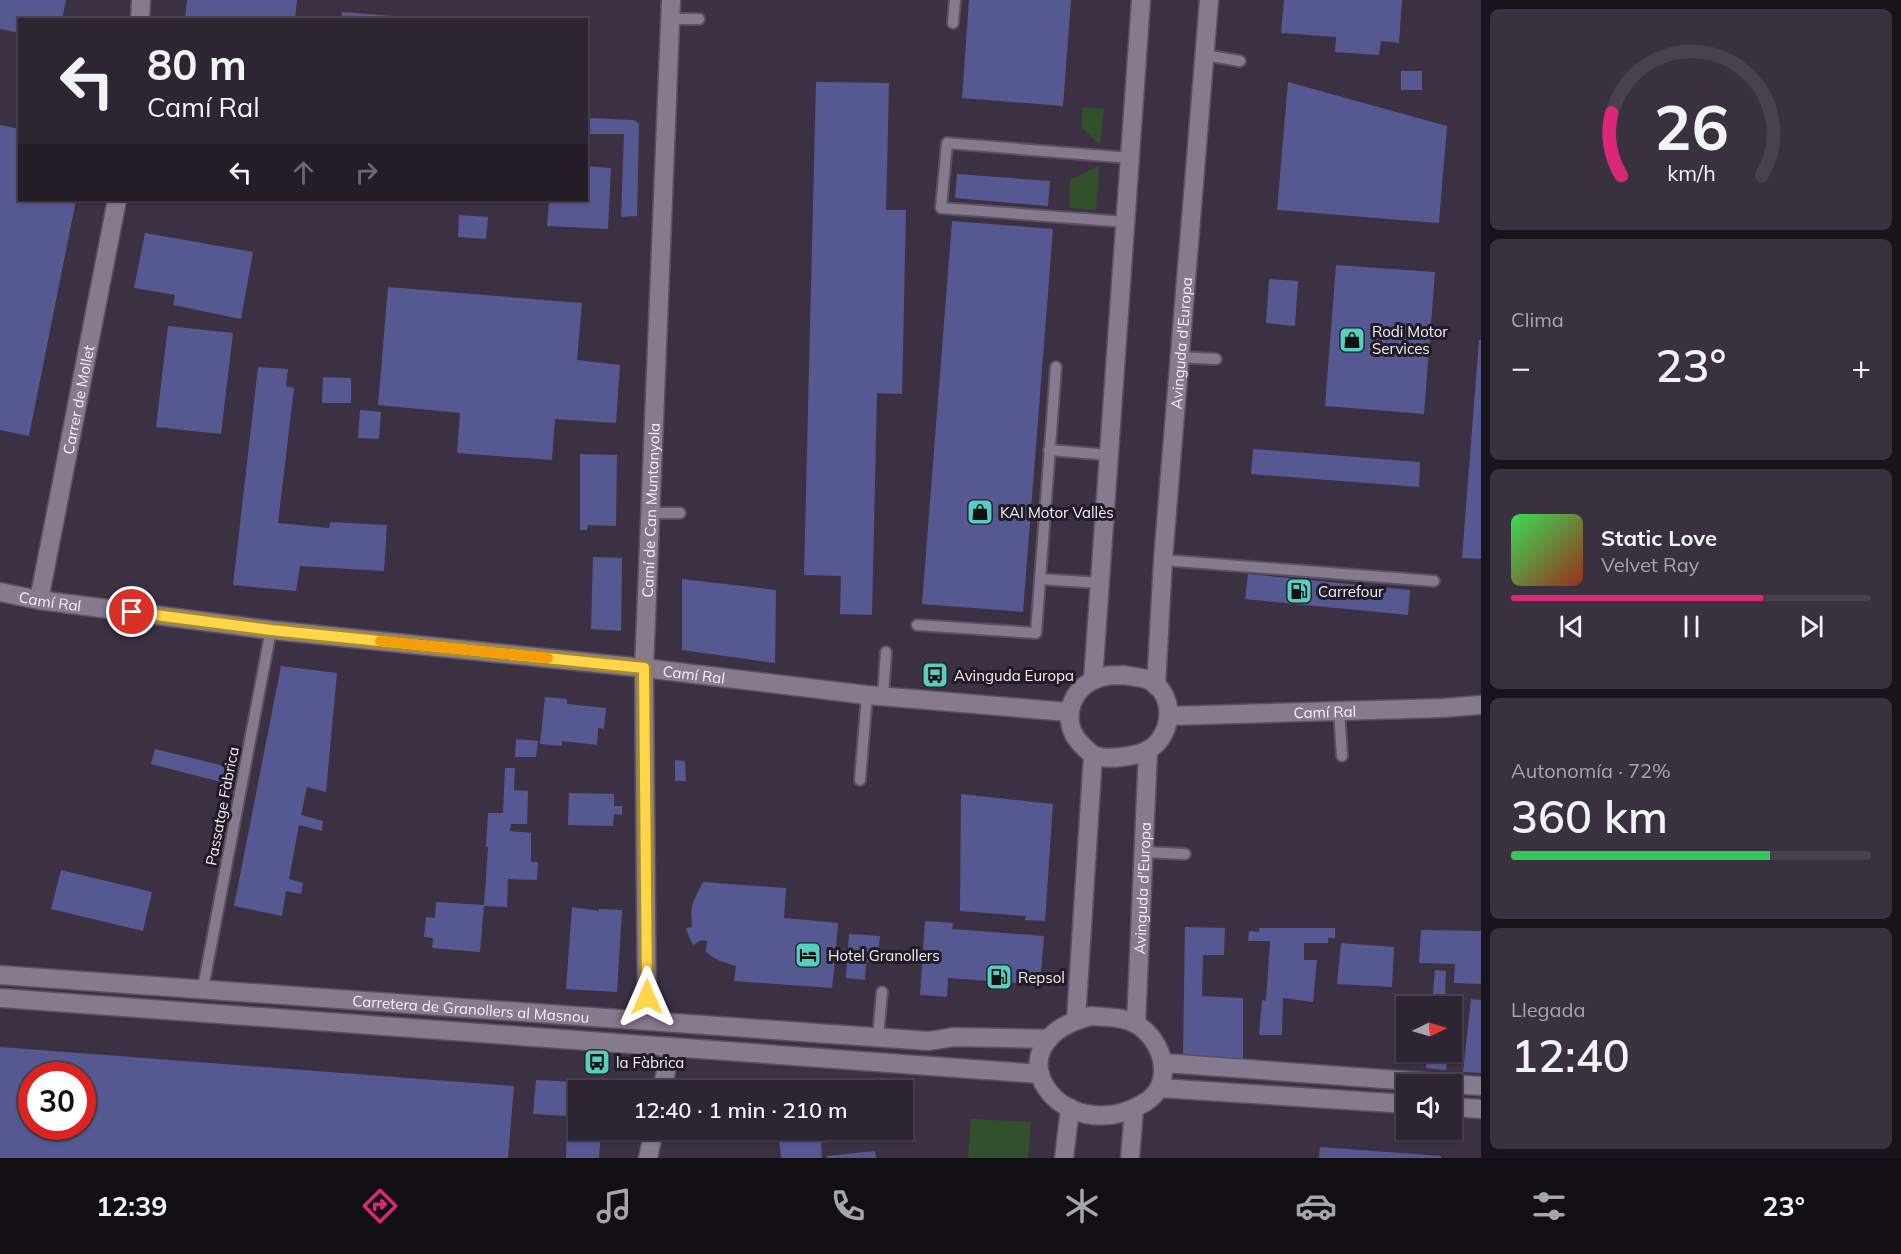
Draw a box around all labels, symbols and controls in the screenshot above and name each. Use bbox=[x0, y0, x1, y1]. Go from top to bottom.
text: 80 m bbox=[147, 38, 247, 91]
icon: left bbox=[48, 42, 126, 120]
text: 26 bbox=[1654, 88, 1728, 167]
text: Camí Ral bbox=[147, 90, 260, 124]
icon: left bbox=[224, 156, 257, 189]
icon: ahead bbox=[287, 156, 320, 189]
icon: right bbox=[350, 156, 383, 189]
text: km/h bbox=[1667, 160, 1715, 187]
street label: Avinguda d'Europa bbox=[1166, 276, 1196, 410]
text: Clima bbox=[1511, 307, 1564, 332]
place label: Rodi Motor Services bbox=[1372, 322, 1448, 358]
shop icon: Rodi Motor Services bbox=[1337, 325, 1367, 355]
text: 23° bbox=[1656, 337, 1726, 393]
street label: Carrer de Mollet bbox=[58, 344, 98, 456]
text: − bbox=[1511, 346, 1531, 387]
text: + bbox=[1851, 346, 1871, 387]
street label: Camí de Can Muntanyola bbox=[637, 422, 663, 598]
shop icon: KAI Motor Vallès bbox=[965, 497, 995, 527]
place label: KAI Motor Vallès bbox=[1000, 503, 1114, 522]
text: Static Love bbox=[1601, 524, 1717, 552]
text: Velvet Ray bbox=[1601, 552, 1699, 577]
fuel station icon: Carrefour bbox=[1284, 576, 1314, 606]
place label: Carrefour bbox=[1318, 582, 1384, 601]
pin bbox=[106, 586, 157, 637]
street label: Camí Ral bbox=[17, 587, 82, 615]
icon: arrive bbox=[115, 595, 148, 628]
icon: previous bbox=[1555, 610, 1588, 643]
icon: pause bbox=[1675, 610, 1708, 643]
icon: next bbox=[1795, 610, 1828, 643]
bus stop icon: Avinguda Europa bbox=[920, 660, 950, 690]
street label: Camí Ral bbox=[662, 661, 726, 687]
place label: Avinguda Europa bbox=[954, 666, 1074, 685]
street label: Camí Ral bbox=[1293, 701, 1357, 722]
street label: Passatge Fàbrica bbox=[201, 745, 243, 867]
text: Autonomía · 72% bbox=[1511, 758, 1671, 783]
text: 360 km bbox=[1511, 788, 1668, 844]
street label: Avinguda d'Europa bbox=[1130, 822, 1154, 955]
hotel icon: Hotel Granollers bbox=[793, 940, 823, 970]
place label: Hotel Granollers bbox=[828, 946, 940, 965]
fuel station icon: Repsol bbox=[984, 962, 1014, 992]
position arrow bbox=[615, 965, 679, 1029]
place label: Repsol bbox=[1018, 968, 1065, 987]
street label: Carretera de Granollers al Masnou bbox=[352, 991, 590, 1026]
north arrow bbox=[1396, 996, 1462, 1062]
map controls bbox=[1396, 996, 1462, 1140]
text: Llegada bbox=[1511, 997, 1586, 1022]
text: 12:40 bbox=[1511, 1027, 1630, 1083]
bus stop icon: la Fàbrica bbox=[582, 1047, 612, 1077]
place label: la Fàbrica bbox=[616, 1053, 684, 1072]
speed limit sign: 30 bbox=[18, 1062, 96, 1140]
button: sound bbox=[1396, 1074, 1462, 1140]
text: 12:40 · 1 min · 210 m bbox=[633, 1096, 848, 1124]
icon: directions bbox=[359, 1185, 401, 1227]
icon: music bbox=[593, 1185, 635, 1227]
icon: phone bbox=[827, 1185, 869, 1227]
icon: climate bbox=[1061, 1185, 1103, 1227]
icon: car bbox=[1295, 1185, 1337, 1227]
icon: filters bbox=[1528, 1185, 1570, 1227]
text: 12:39 bbox=[96, 1189, 167, 1223]
text: 23° bbox=[1762, 1189, 1805, 1223]

